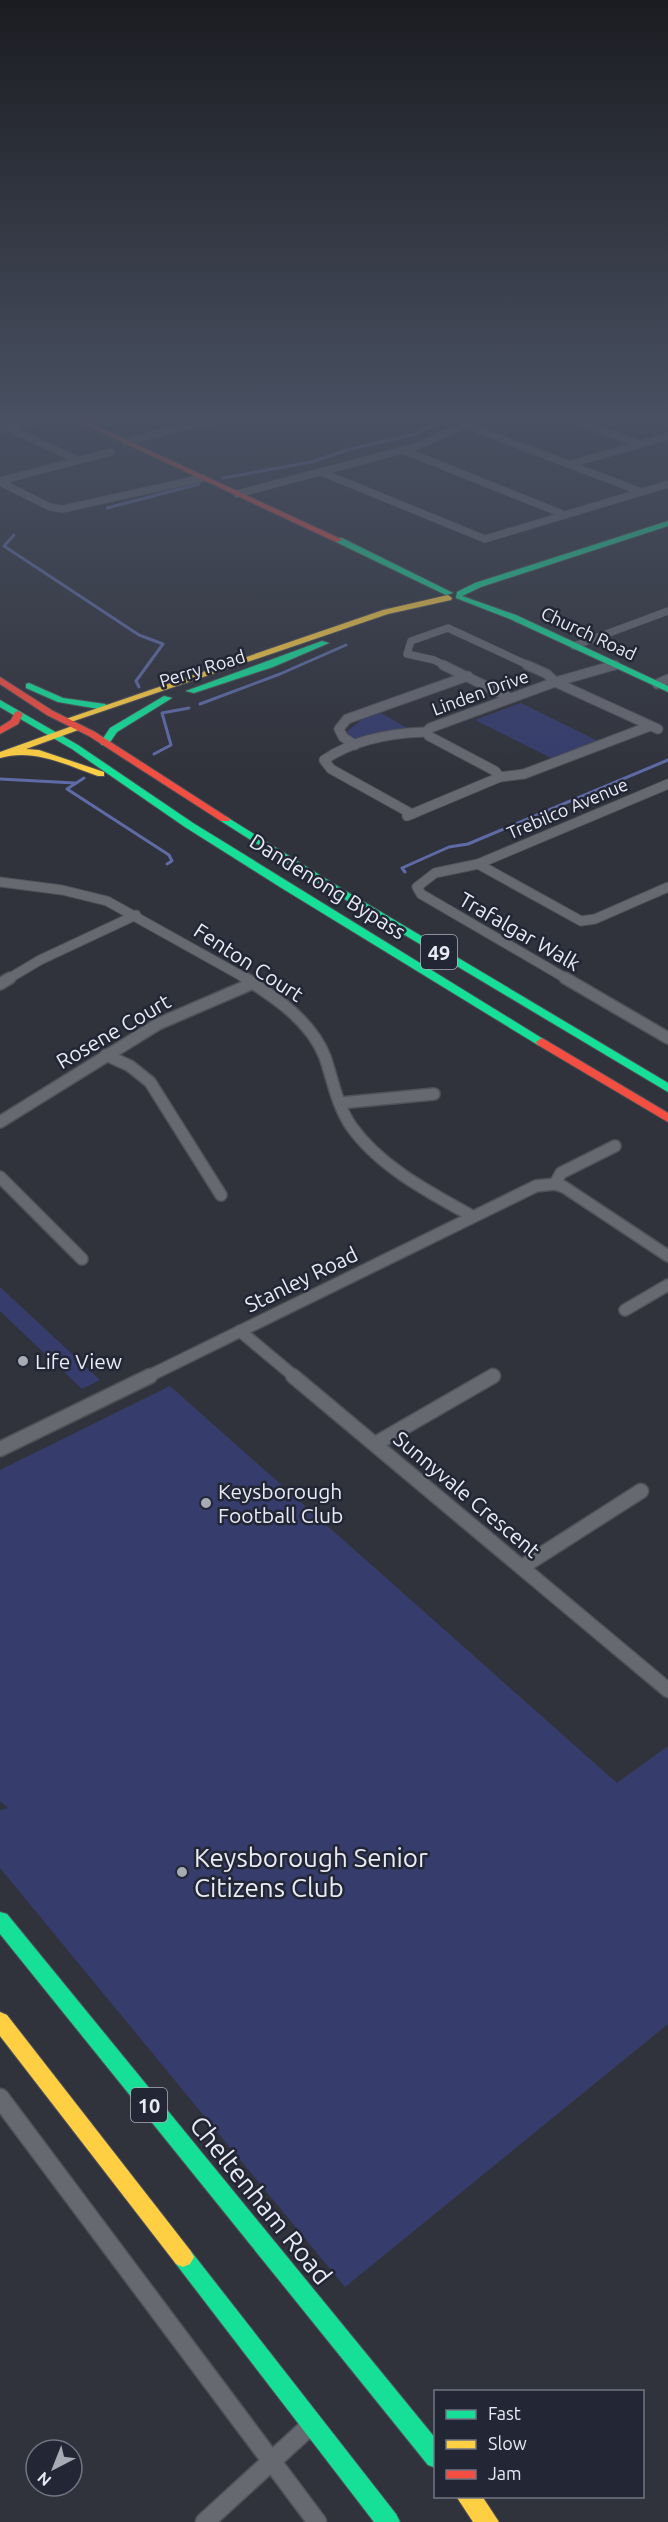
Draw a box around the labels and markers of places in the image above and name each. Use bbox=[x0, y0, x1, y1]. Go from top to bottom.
place label: Life View bbox=[35, 1349, 122, 1373]
marker: Life View bbox=[16, 1354, 30, 1368]
place label: Keysborough Football Club bbox=[218, 1479, 343, 1527]
marker: Keysborough Football Club bbox=[199, 1496, 213, 1510]
place label: Keysborough Senior Citizens Club bbox=[194, 1843, 428, 1902]
marker: Keysborough Senior Citizens Club bbox=[175, 1865, 189, 1879]

